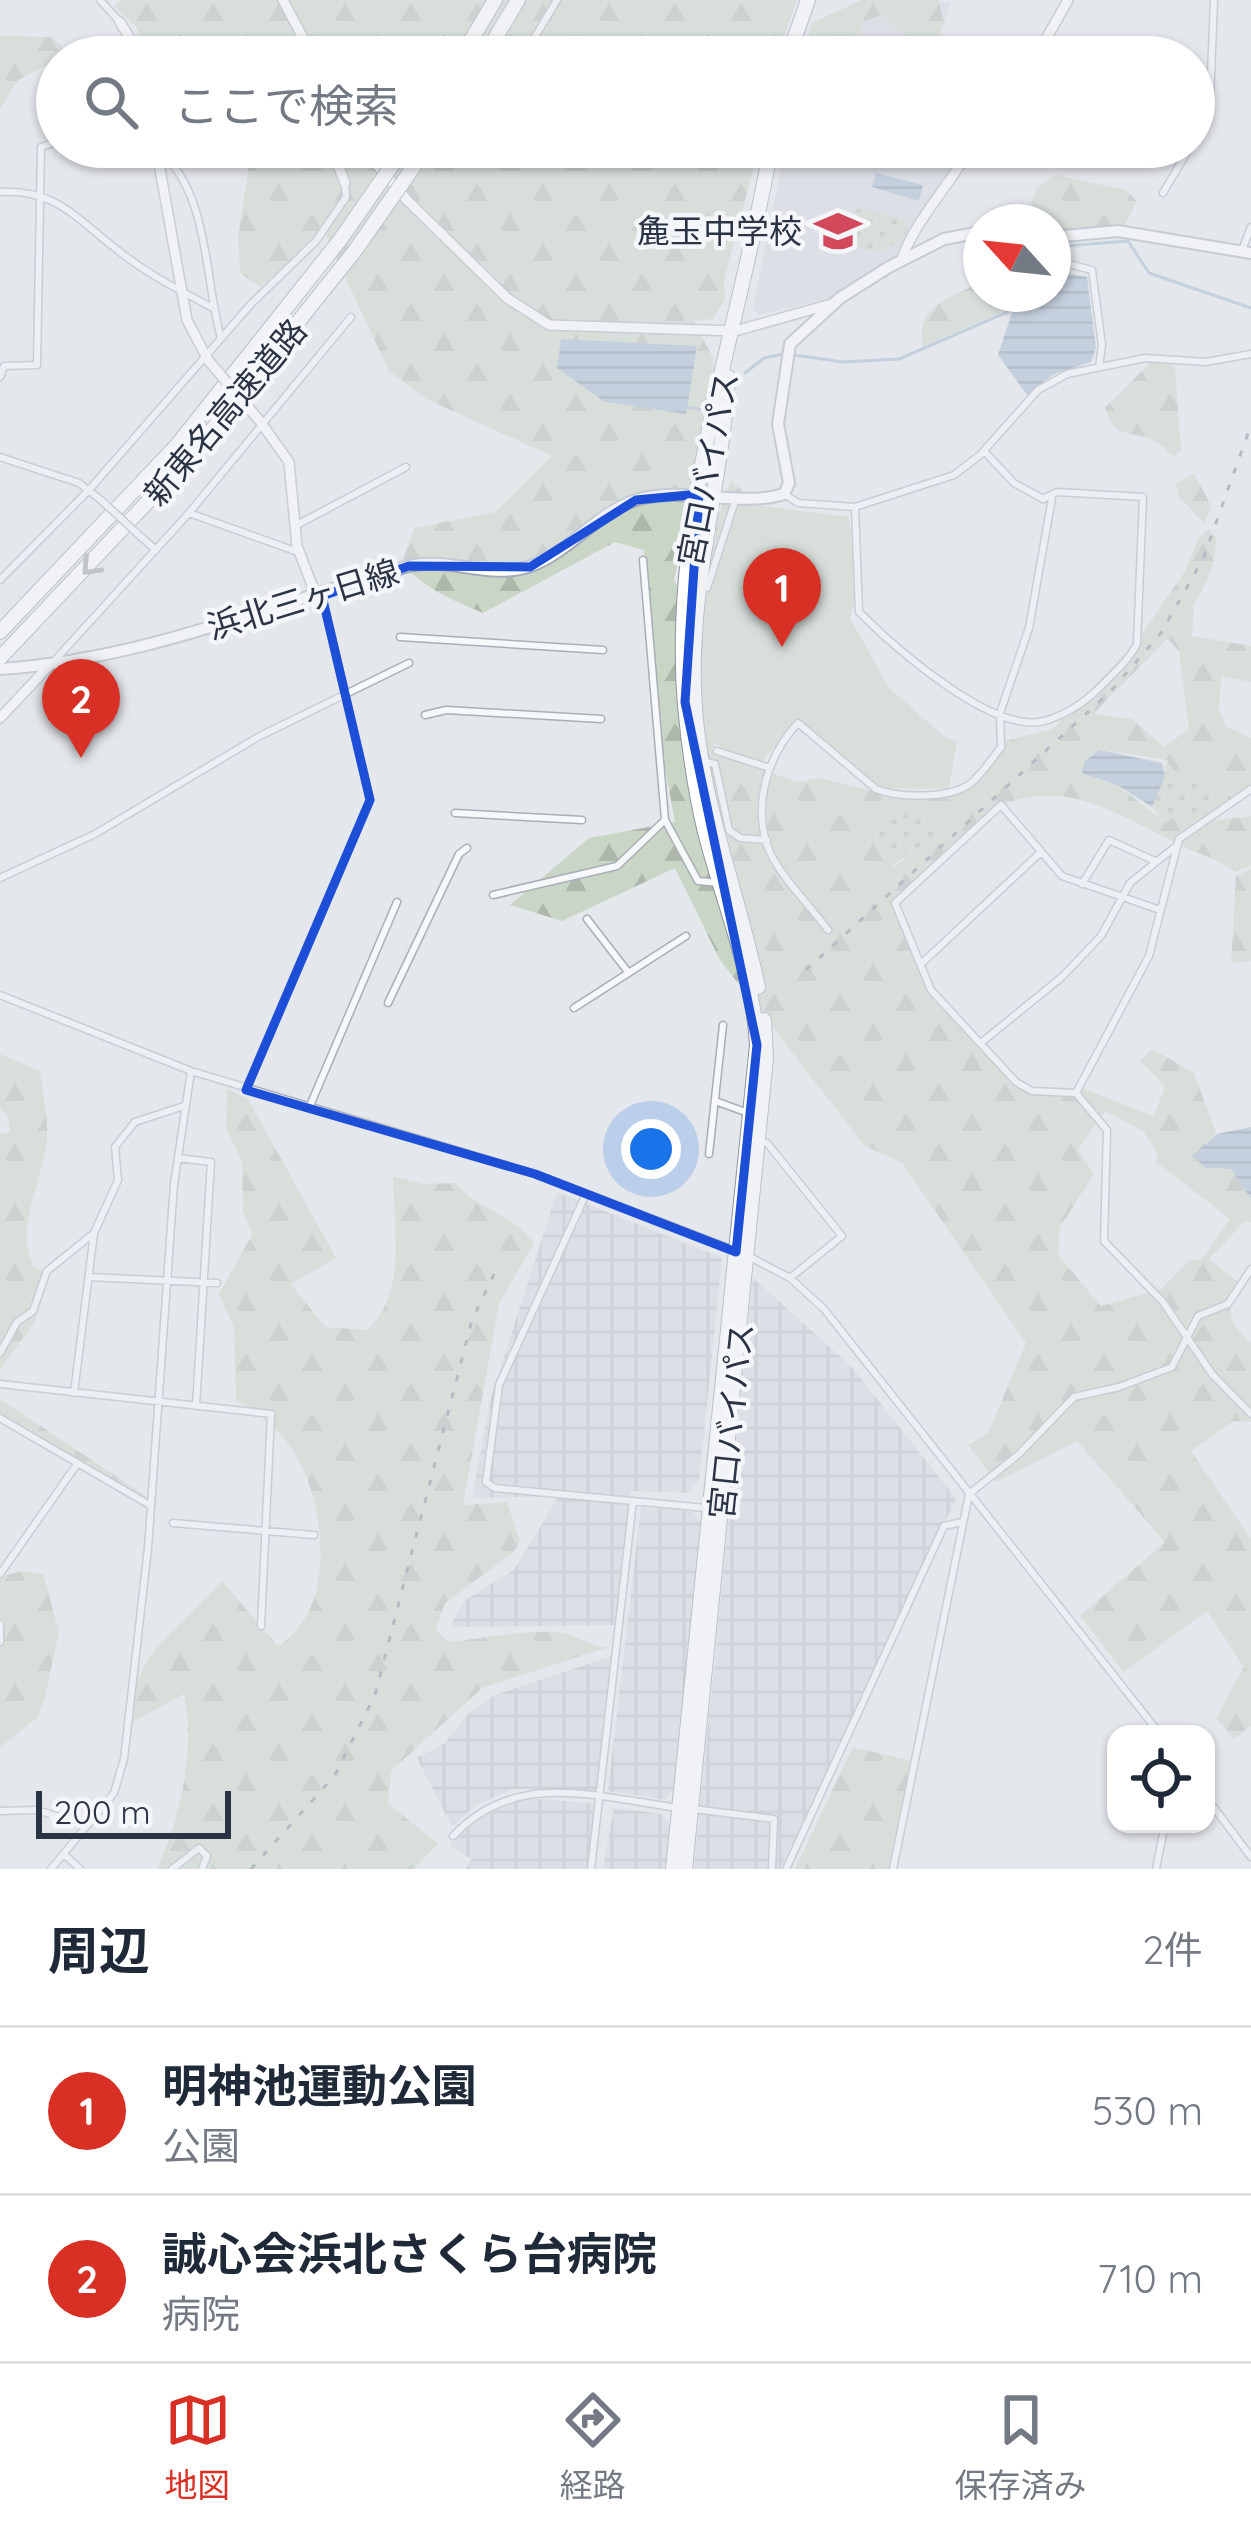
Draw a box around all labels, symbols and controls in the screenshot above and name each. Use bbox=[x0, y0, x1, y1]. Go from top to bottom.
search box bbox=[36, 36, 1215, 168]
icon: search bbox=[78, 69, 144, 135]
text: ここで検索 bbox=[174, 77, 399, 133]
north arrow bbox=[963, 204, 1071, 312]
school or university icon: 麁玉中学校 bbox=[813, 206, 863, 256]
place label: 麁玉中学校 bbox=[637, 210, 802, 251]
street label: 新東名高速道路 bbox=[135, 310, 315, 513]
street label: 宮口バイパス bbox=[669, 368, 746, 570]
pin: 1 bbox=[743, 548, 821, 647]
street label: 浜北三ヶ日線 bbox=[202, 550, 404, 647]
one-way arrow bbox=[83, 553, 104, 574]
pin: 2 bbox=[42, 659, 120, 758]
your location bbox=[621, 1119, 681, 1179]
street label: 宮口バイパス bbox=[700, 1321, 761, 1521]
map controls bbox=[1107, 1725, 1215, 1833]
button: locate bbox=[1107, 1725, 1215, 1833]
scale bar bbox=[36, 1785, 231, 1838]
text: 200 m bbox=[54, 1791, 151, 1832]
text: 周辺 bbox=[48, 1918, 150, 1982]
text: 2件 bbox=[1142, 1925, 1203, 1974]
text: 明神池運動公園 bbox=[162, 2057, 477, 2113]
text: 1 bbox=[79, 2086, 95, 2135]
text: 530 m bbox=[1092, 2086, 1203, 2135]
text: 公園 bbox=[162, 2121, 240, 2170]
text: 誠心会浜北さくら台病院 bbox=[162, 2225, 657, 2281]
text: 2 bbox=[76, 2254, 98, 2303]
text: 710 m bbox=[1097, 2254, 1203, 2303]
text: 病院 bbox=[162, 2289, 240, 2338]
tab: 地図 bbox=[165, 2387, 231, 2507]
tab: 経路 bbox=[560, 2387, 626, 2507]
tab: 保存済み bbox=[955, 2387, 1087, 2507]

